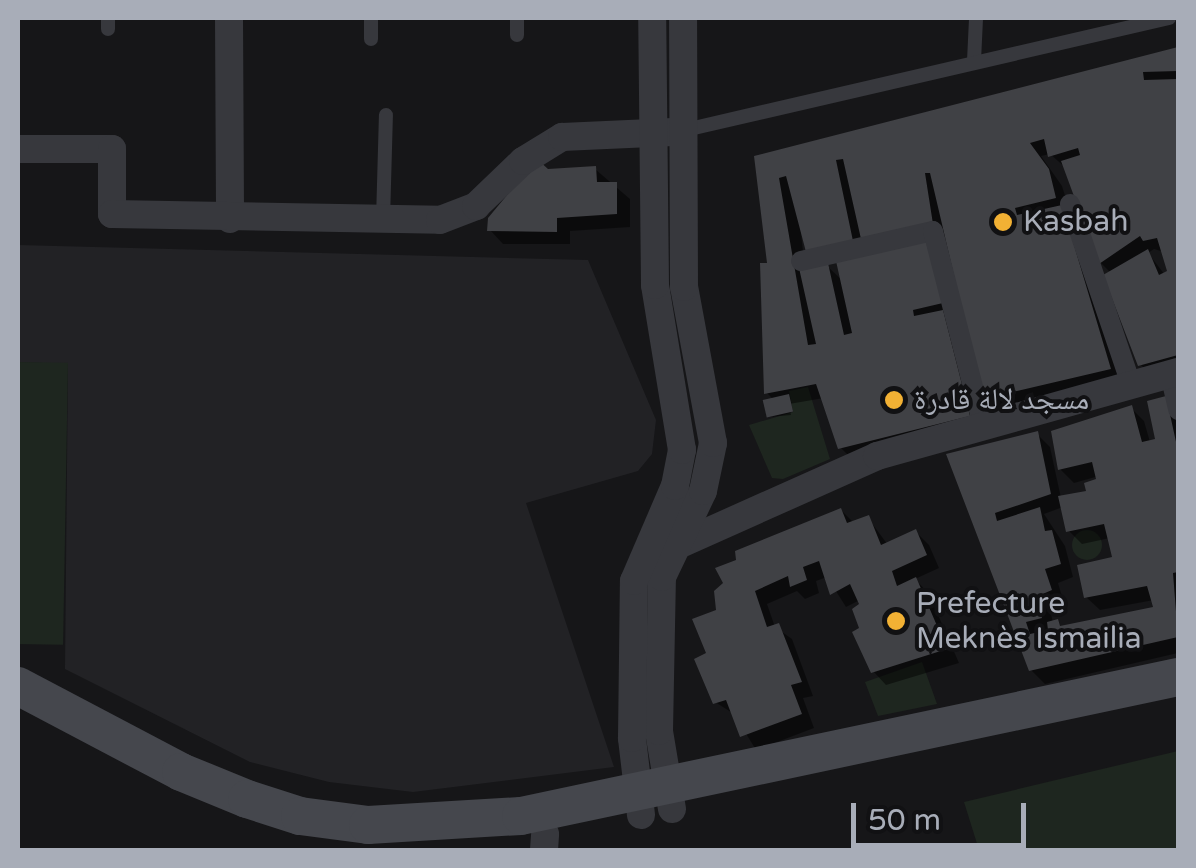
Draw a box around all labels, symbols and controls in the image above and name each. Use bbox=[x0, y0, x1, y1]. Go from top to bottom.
place label: Kasbah bbox=[1023, 204, 1128, 240]
marker: Kasbah bbox=[992, 211, 1014, 233]
place label: مسجد لالة قادرة bbox=[914, 382, 1089, 418]
marker: مسجد لالة قادرة bbox=[883, 389, 905, 411]
place label: Prefecture Meknès Ismailia bbox=[916, 586, 1142, 656]
marker: Prefecture Meknès Ismailia bbox=[885, 610, 907, 632]
scale bar bbox=[856, 783, 1031, 845]
text: 50 m bbox=[868, 802, 941, 839]

